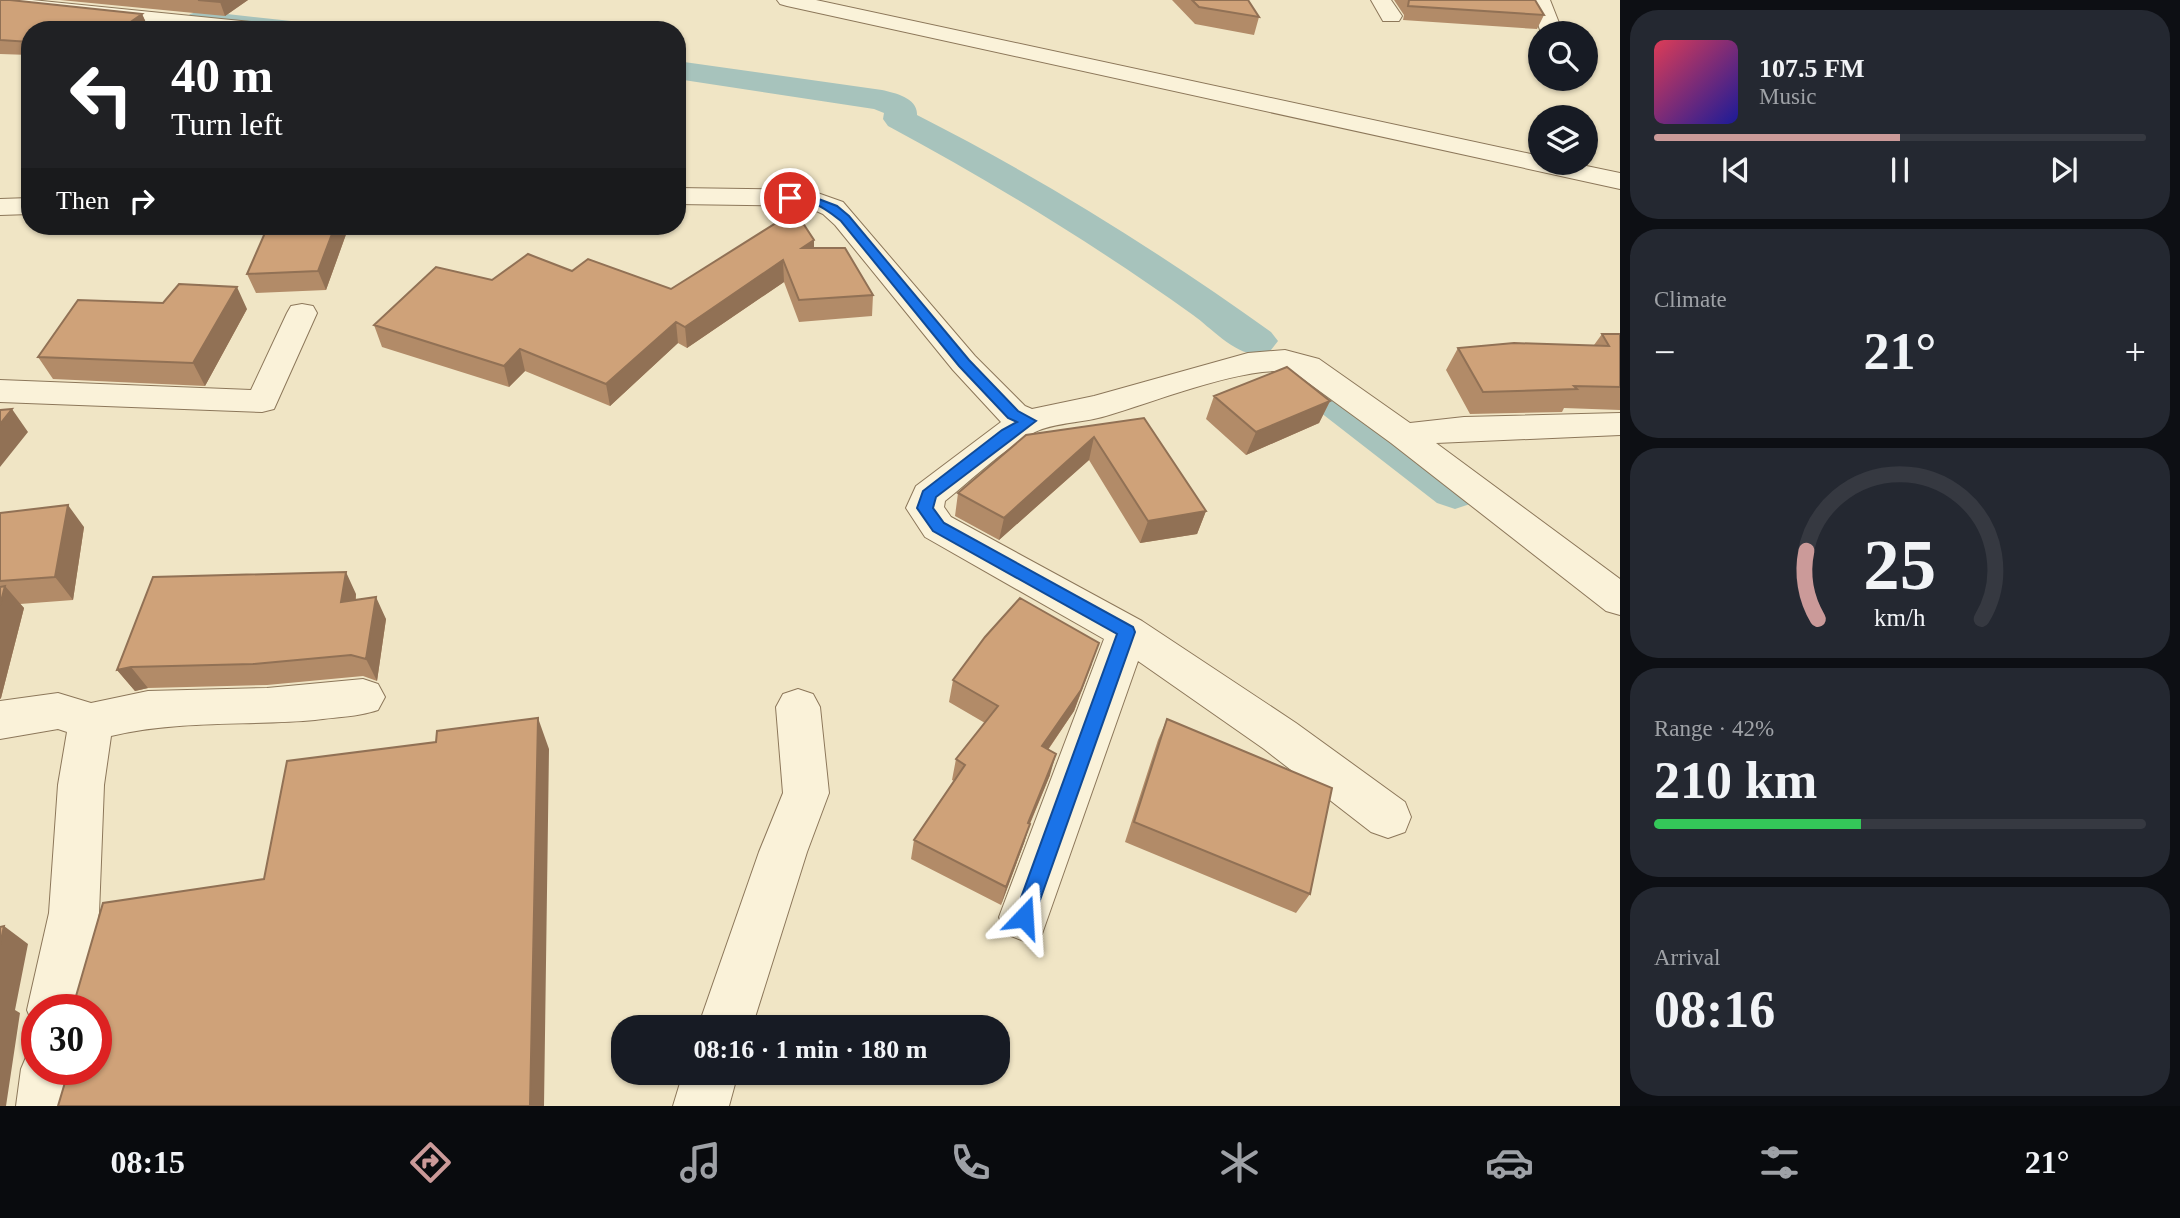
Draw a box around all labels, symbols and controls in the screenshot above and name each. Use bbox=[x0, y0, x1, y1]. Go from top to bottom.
map controls bbox=[1528, 21, 1598, 175]
button: search bbox=[1528, 21, 1598, 91]
text: 40 m bbox=[171, 48, 273, 103]
icon: left bbox=[56, 49, 147, 140]
text: 107.5 FM bbox=[1759, 54, 1864, 83]
text: Music bbox=[1759, 84, 1817, 109]
button: layers bbox=[1528, 105, 1598, 175]
text: Turn left bbox=[171, 106, 283, 142]
icon: previous bbox=[1717, 151, 1755, 189]
icon: pause bbox=[1881, 151, 1919, 189]
icon: next bbox=[2045, 151, 2083, 189]
pin bbox=[760, 168, 820, 228]
icon: arrive bbox=[771, 179, 809, 217]
icon: right bbox=[123, 182, 161, 220]
text: Then bbox=[56, 186, 109, 215]
text: Climate bbox=[1654, 287, 1727, 312]
text: 21° bbox=[1864, 323, 1936, 380]
text: − bbox=[1654, 331, 1675, 373]
text: + bbox=[2125, 331, 2146, 373]
text: 25 bbox=[1864, 524, 1936, 605]
text: km/h bbox=[1874, 604, 1926, 631]
text: Range · 42% bbox=[1654, 716, 1774, 741]
text: 210 km bbox=[1654, 752, 1817, 809]
position arrow bbox=[987, 880, 1061, 954]
text: Arrival bbox=[1654, 945, 1720, 970]
text: 08:16 bbox=[1654, 981, 1775, 1038]
speed limit sign: 30 bbox=[21, 994, 112, 1085]
text: 08:16 · 1 min · 180 m bbox=[694, 1035, 928, 1064]
icon: directions bbox=[406, 1138, 455, 1187]
icon: music bbox=[676, 1138, 725, 1187]
icon: phone bbox=[946, 1138, 995, 1187]
icon: climate bbox=[1215, 1138, 1264, 1187]
icon: car bbox=[1485, 1138, 1534, 1187]
icon: filters bbox=[1755, 1138, 1804, 1187]
text: 08:15 bbox=[110, 1144, 185, 1180]
text: 21° bbox=[2025, 1144, 2070, 1180]

